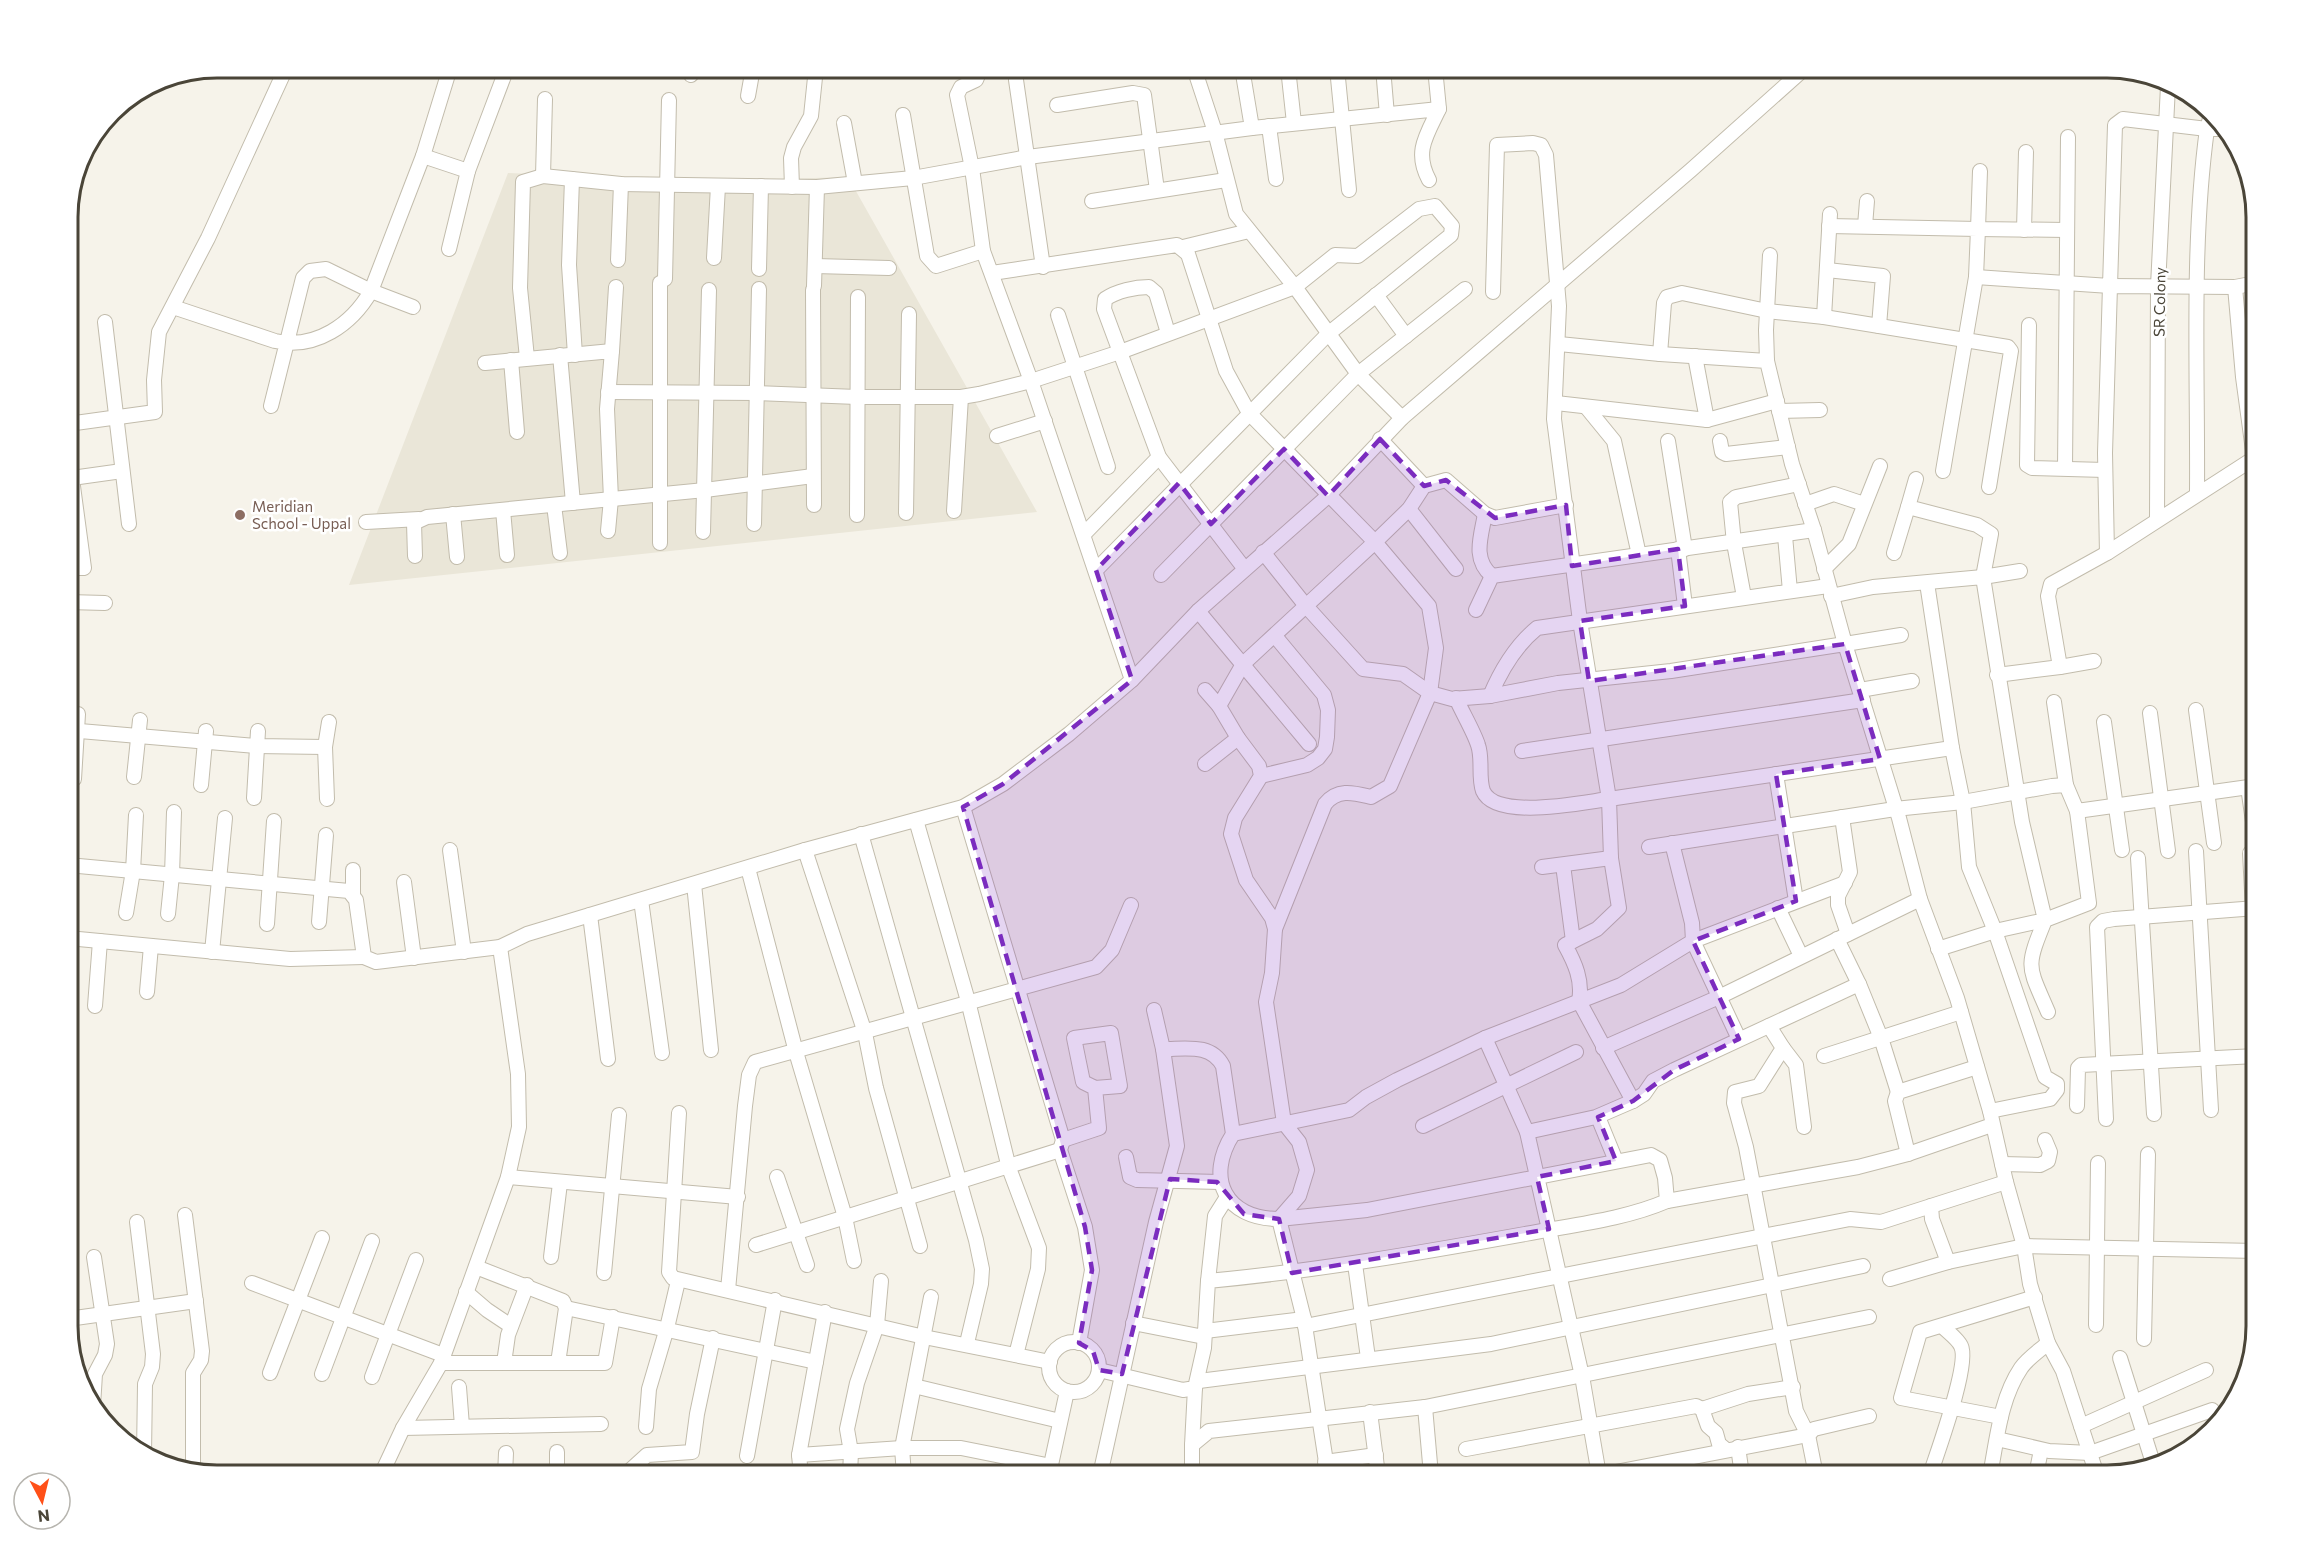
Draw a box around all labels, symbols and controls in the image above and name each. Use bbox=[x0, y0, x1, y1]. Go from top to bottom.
street label: SR Colony bbox=[2149, 267, 2169, 337]
place label: Meridian School - Uppal bbox=[252, 497, 351, 532]
marker: Meridian School - Uppal bbox=[233, 508, 247, 522]
north arrow bbox=[12, 1471, 72, 1531]
text: N bbox=[37, 1506, 51, 1527]

